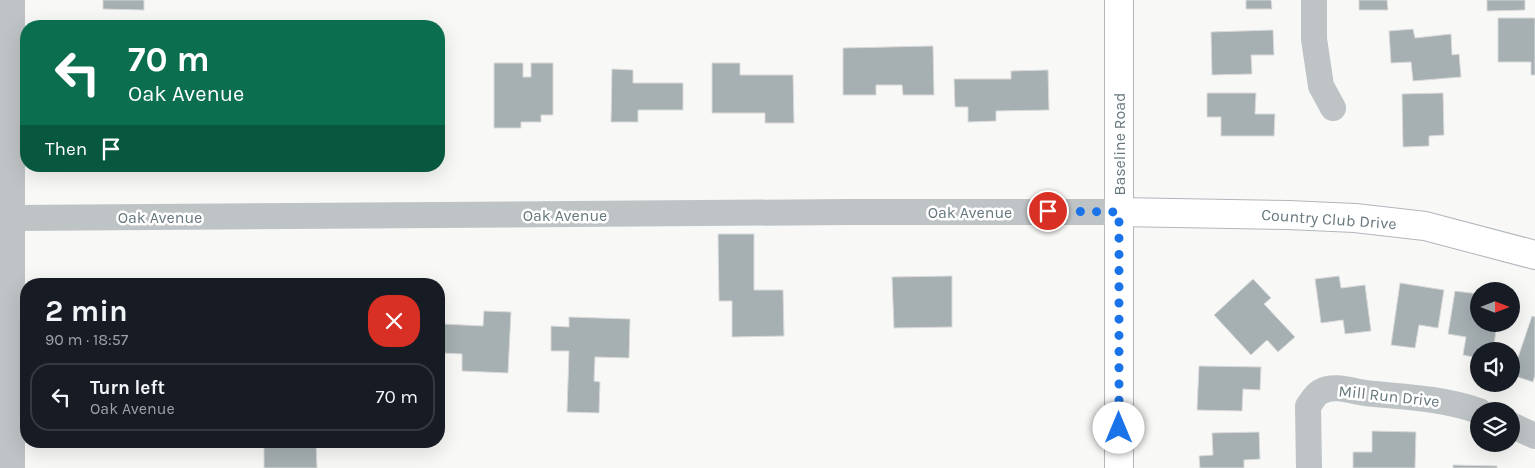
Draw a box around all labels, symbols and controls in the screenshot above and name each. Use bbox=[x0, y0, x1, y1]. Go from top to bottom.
text: 70 m bbox=[128, 39, 210, 80]
icon: left bbox=[45, 40, 110, 105]
text: Oak Avenue bbox=[128, 81, 244, 107]
street label: Baseline Road bbox=[1110, 92, 1129, 196]
icon: arrive bbox=[97, 135, 125, 163]
text: Then bbox=[45, 138, 87, 160]
pin bbox=[1027, 190, 1069, 232]
icon: arrive bbox=[1034, 197, 1062, 225]
street label: Oak Avenue bbox=[928, 203, 1012, 222]
street label: Country Club Drive bbox=[1261, 205, 1397, 233]
street label: Oak Avenue bbox=[523, 206, 607, 225]
street label: Oak Avenue bbox=[118, 208, 202, 227]
north arrow bbox=[1470, 282, 1520, 332]
map controls bbox=[1470, 282, 1520, 452]
text: 2 min bbox=[45, 293, 128, 329]
button: close bbox=[368, 295, 420, 347]
text: 90 m · 18:57 bbox=[45, 330, 128, 349]
button: sound bbox=[1470, 342, 1520, 392]
text: Turn left bbox=[90, 377, 165, 399]
street label: Mill Run Drive bbox=[1338, 381, 1440, 411]
icon: left bbox=[47, 383, 75, 411]
text: 70 m bbox=[376, 386, 418, 408]
text: Oak Avenue bbox=[90, 399, 175, 418]
position arrow bbox=[1092, 401, 1144, 453]
button: layers bbox=[1470, 402, 1520, 452]

